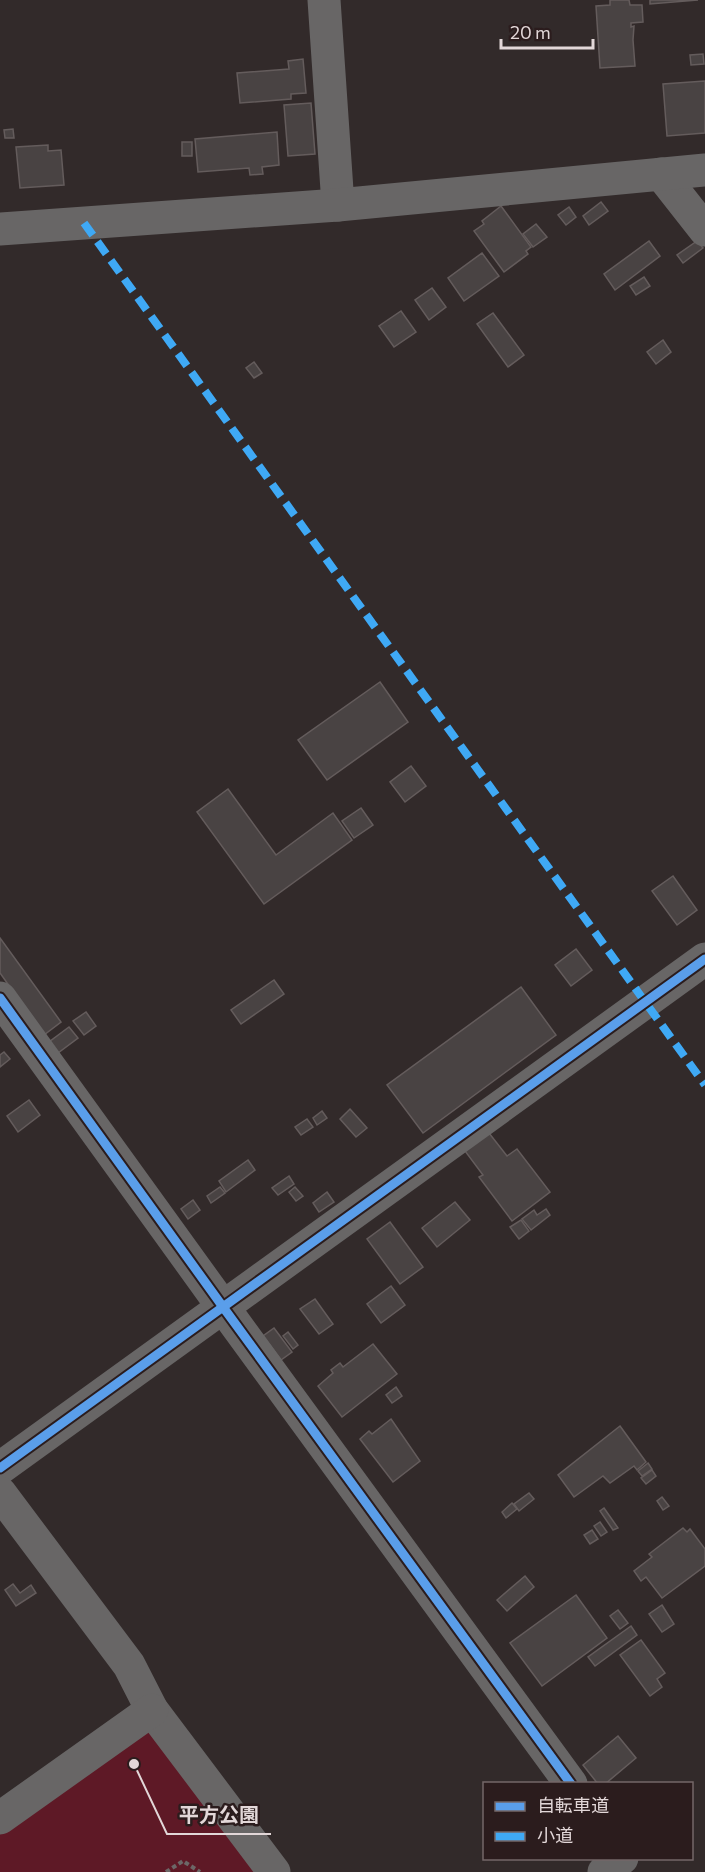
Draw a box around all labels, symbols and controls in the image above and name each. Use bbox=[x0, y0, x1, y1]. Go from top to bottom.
scale bar bbox=[501, 12, 592, 50]
text: 20 m bbox=[510, 21, 551, 43]
legend bbox=[483, 1782, 693, 1860]
text: 自転車道 bbox=[537, 1794, 609, 1816]
callout: 平方公園 bbox=[167, 1796, 271, 1834]
text: 平方公園 bbox=[179, 1802, 259, 1826]
text: 小道 bbox=[537, 1824, 573, 1846]

